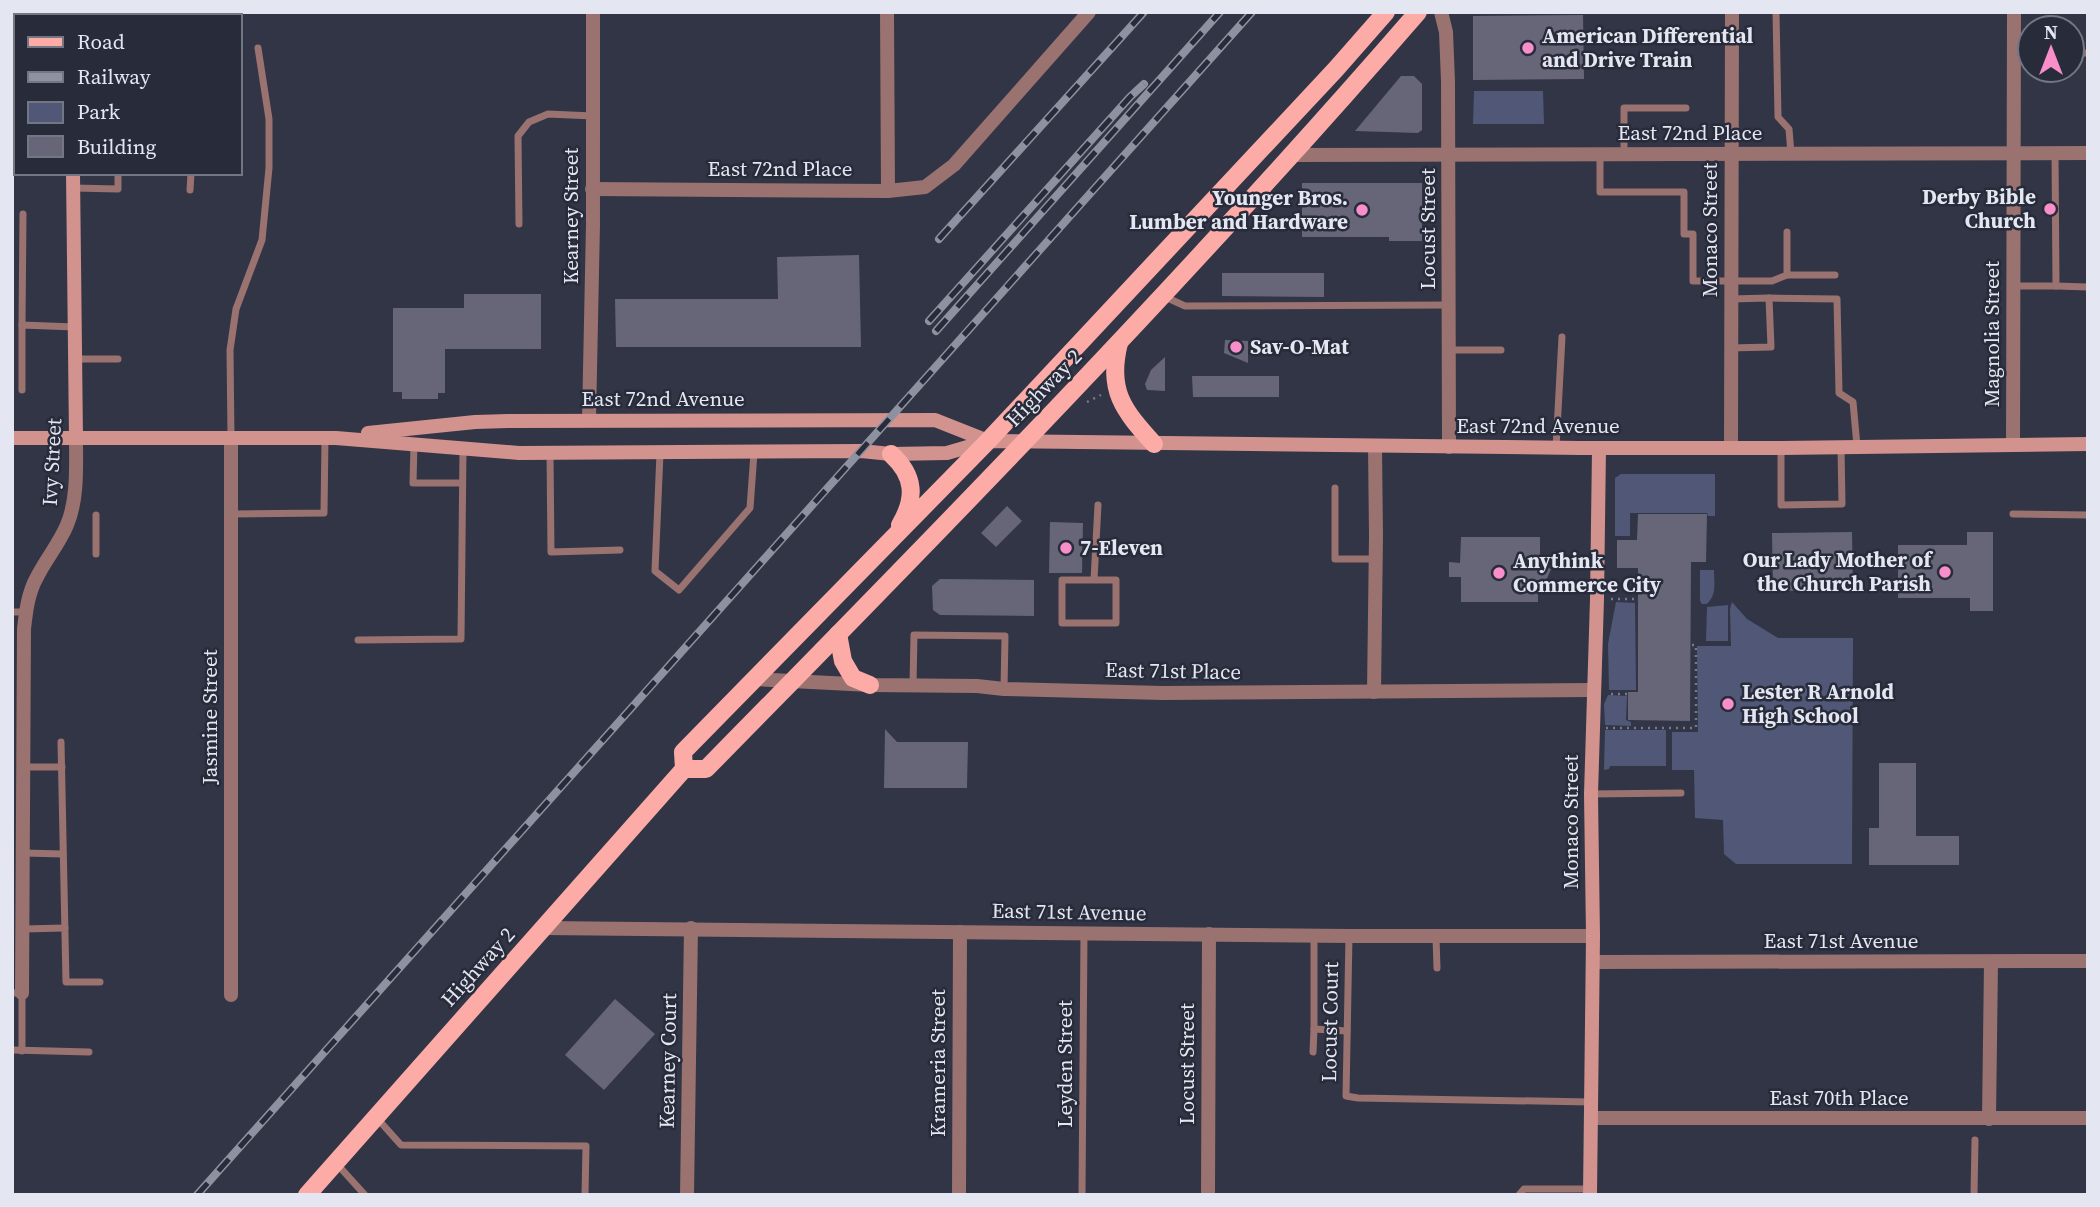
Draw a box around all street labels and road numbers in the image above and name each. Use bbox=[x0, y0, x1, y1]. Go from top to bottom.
street label: East 72nd Place bbox=[1618, 118, 1762, 147]
street label: Kearney Street bbox=[556, 147, 585, 284]
street label: East 72nd Place bbox=[708, 154, 852, 183]
street label: Monaco Street bbox=[1695, 163, 1724, 297]
street label: Locust Street bbox=[1413, 168, 1442, 290]
street label: Magnolia Street bbox=[1977, 261, 2006, 407]
street label: Highway 2 bbox=[999, 342, 1088, 433]
street label: East 72nd Avenue bbox=[581, 384, 745, 413]
street label: East 72nd Avenue bbox=[1456, 411, 1620, 440]
street label: Ivy Street bbox=[35, 417, 68, 507]
street label: Jasmine Street bbox=[195, 649, 224, 785]
street label: East 71st Place bbox=[1105, 655, 1241, 686]
street label: Monaco Street bbox=[1556, 755, 1585, 889]
street label: East 71st Avenue bbox=[991, 896, 1147, 927]
street label: Highway 2 bbox=[434, 921, 521, 1013]
street label: East 71st Avenue bbox=[1764, 926, 1918, 955]
street label: Locust Court bbox=[1314, 961, 1345, 1082]
street label: Krameria Street bbox=[923, 989, 952, 1137]
street label: Kearney Court bbox=[652, 993, 683, 1129]
street label: Leyden Street bbox=[1050, 1000, 1079, 1128]
street label: Locust Street bbox=[1172, 1003, 1201, 1125]
street label: East 70th Place bbox=[1769, 1083, 1909, 1112]

